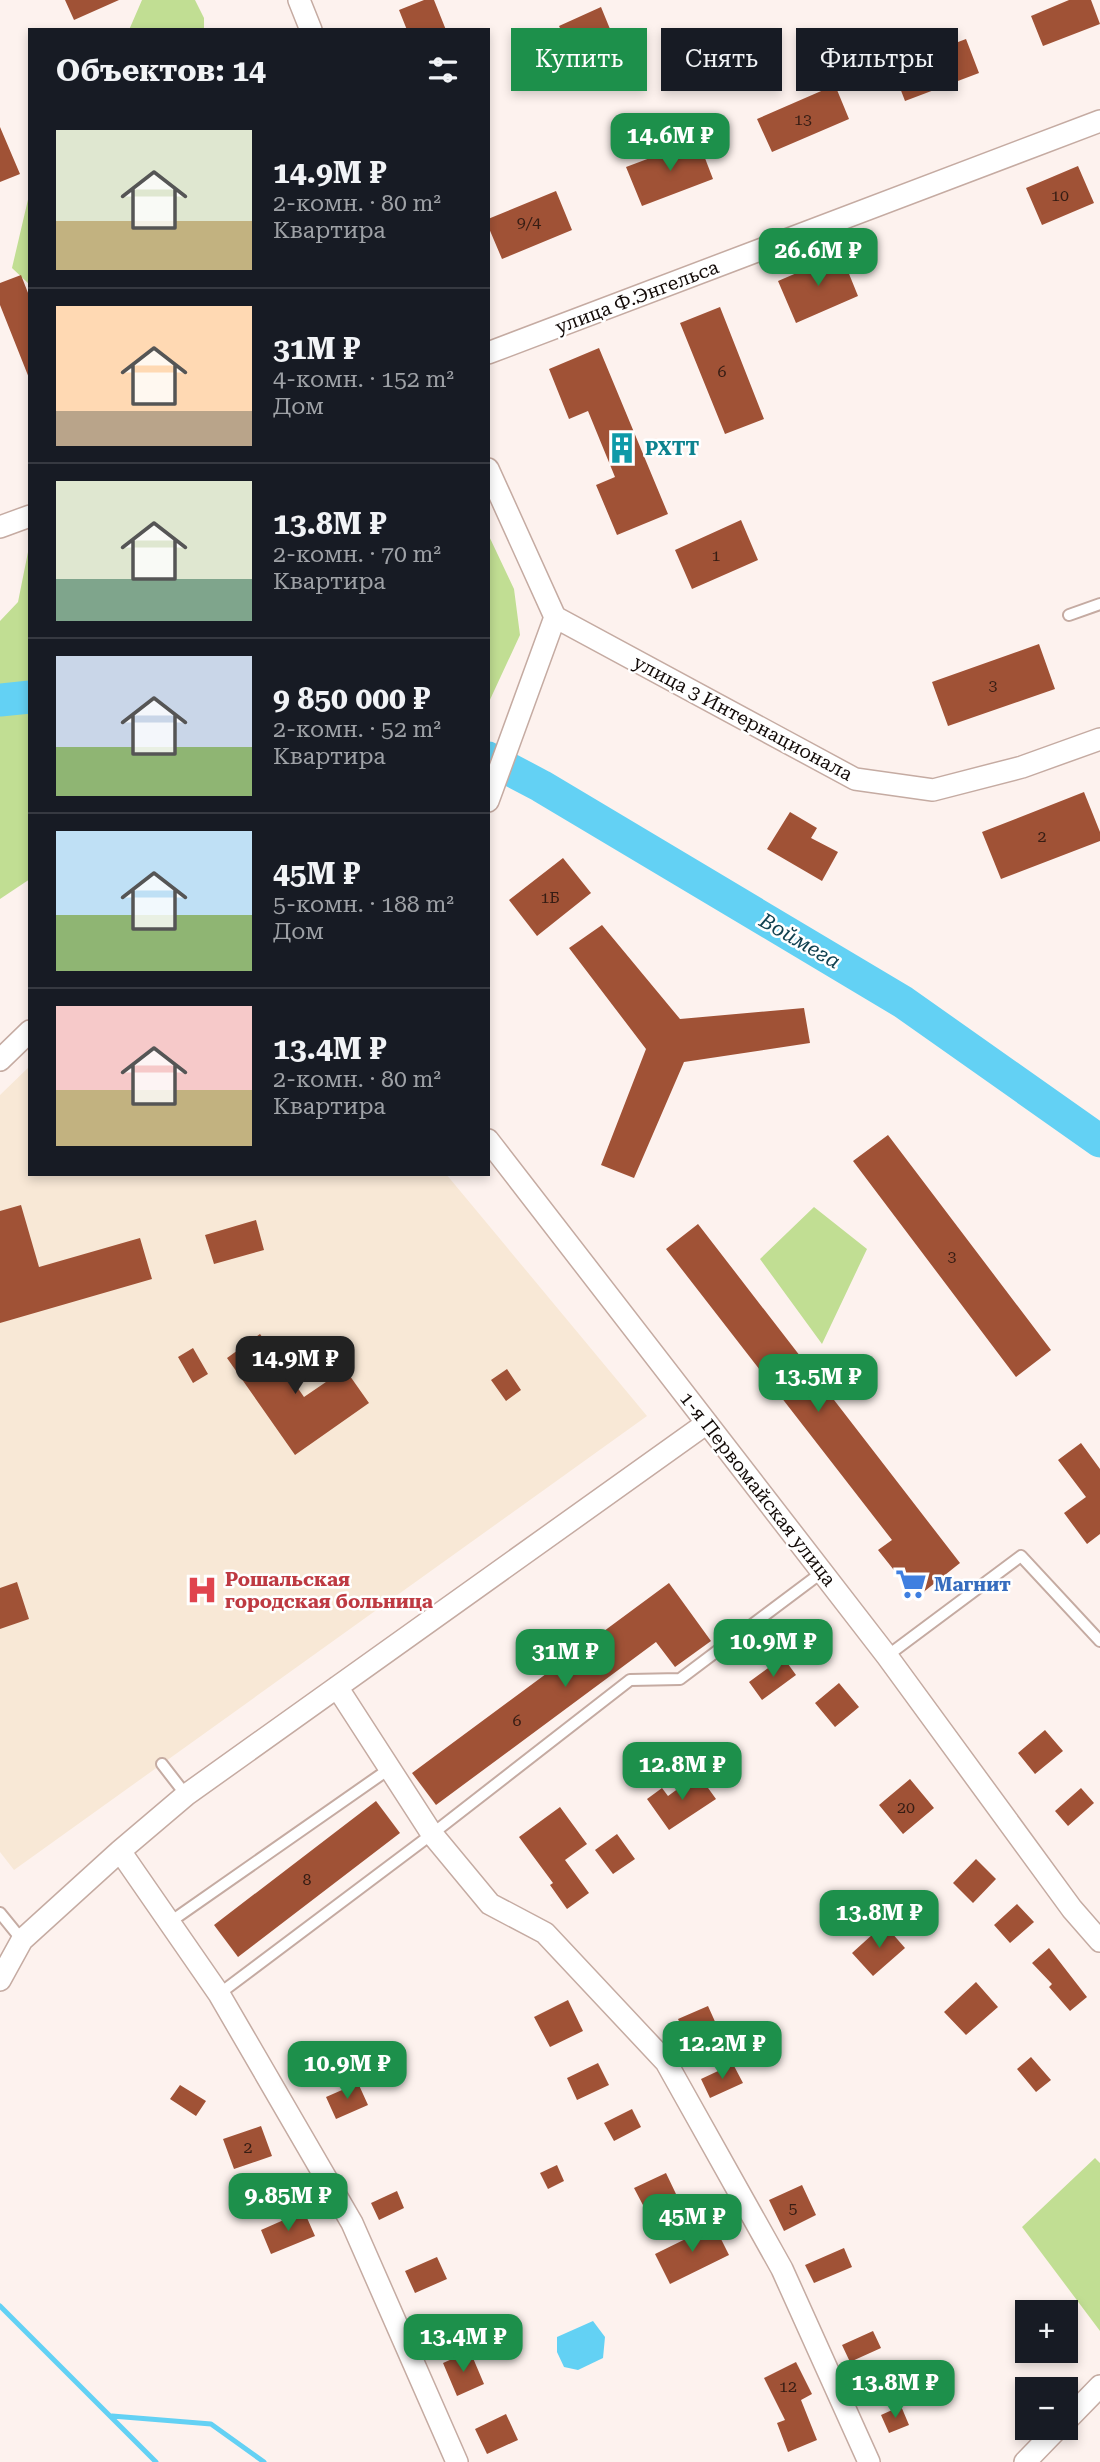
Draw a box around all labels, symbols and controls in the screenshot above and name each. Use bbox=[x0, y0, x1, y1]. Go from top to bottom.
chip: Купить bbox=[511, 28, 647, 91]
chip: Снять bbox=[661, 28, 782, 91]
chip: Фильтры bbox=[796, 28, 958, 91]
icon: filters bbox=[424, 51, 462, 89]
text: Объектов: 14 bbox=[56, 53, 266, 88]
house number: 13 bbox=[794, 110, 812, 129]
pin: 14.6M ₽ bbox=[605, 114, 735, 173]
text: 14.6M ₽ bbox=[627, 122, 713, 149]
text: 14.9M ₽ bbox=[273, 155, 386, 190]
icon: home bbox=[112, 158, 196, 242]
house number: 10 bbox=[1051, 186, 1069, 205]
text: 2-комн. · 80 m² bbox=[273, 190, 441, 217]
house number: 9/4 bbox=[517, 213, 541, 232]
text: Квартира bbox=[273, 217, 386, 244]
pin: 26.6M ₽ bbox=[753, 229, 883, 288]
text: 26.6M ₽ bbox=[775, 237, 861, 264]
street label: улица Ф.Энгельса bbox=[552, 255, 723, 339]
text: 31M ₽ bbox=[273, 331, 360, 366]
icon: home bbox=[112, 334, 196, 418]
house number: 6 bbox=[718, 362, 727, 381]
text: 4-комн. · 152 m² bbox=[273, 366, 454, 393]
text: Дом bbox=[273, 393, 324, 420]
building icon: РХТТ bbox=[605, 431, 639, 465]
place label: РХТТ bbox=[645, 437, 700, 460]
text: 13.8M ₽ bbox=[273, 506, 386, 541]
icon: home bbox=[112, 509, 196, 593]
text: 2-комн. · 70 m² bbox=[273, 541, 441, 568]
house number: 1 bbox=[712, 546, 721, 565]
text: Квартира bbox=[273, 568, 386, 595]
street label: улица 3 Интернационала bbox=[629, 650, 857, 786]
house number: 3 bbox=[989, 676, 998, 695]
text: 9 850 000 ₽ bbox=[273, 681, 430, 716]
icon: home bbox=[112, 684, 196, 768]
text: 2-комн. · 52 m² bbox=[273, 716, 441, 743]
text: Квартира bbox=[273, 743, 386, 770]
house number: 2 bbox=[1038, 827, 1047, 846]
text: 45M ₽ bbox=[273, 856, 360, 891]
icon: home bbox=[112, 859, 196, 943]
house number: 1Б bbox=[540, 888, 560, 907]
text: 5-комн. · 188 m² bbox=[273, 891, 454, 918]
water label: Воймега bbox=[754, 908, 845, 974]
text: Дом bbox=[273, 918, 324, 945]
text: 13.4M ₽ bbox=[273, 1031, 386, 1066]
icon: home bbox=[112, 1034, 196, 1118]
text: 2-комн. · 80 m² bbox=[273, 1066, 441, 1093]
text: Квартира bbox=[273, 1093, 386, 1120]
house number: 3 bbox=[948, 1247, 957, 1266]
pin: 14.9M ₽ bbox=[230, 1336, 360, 1396]
text: 14.9M ₽ bbox=[252, 1345, 338, 1372]
pin: 13.5M ₽ bbox=[753, 1354, 883, 1414]
text: 13.5M ₽ bbox=[775, 1363, 861, 1390]
street label: 1-я Первомайская улица bbox=[675, 1387, 841, 1591]
supermarket icon: Магнит bbox=[894, 1567, 928, 1601]
place label: Рошальская городская больница bbox=[225, 1568, 433, 1613]
hospital icon: Рошальская городская больница bbox=[185, 1573, 219, 1607]
place label: Магнит bbox=[934, 1573, 1011, 1596]
pin: 10.9M ₽ bbox=[708, 1620, 838, 1679]
text: 10.9M ₽ bbox=[730, 1628, 816, 1655]
pin: 31M ₽ bbox=[516, 1630, 614, 1689]
text: 31M ₽ bbox=[532, 1638, 598, 1665]
house number: 6 bbox=[513, 1711, 522, 1730]
pin: 12.8M ₽ bbox=[617, 1742, 747, 1802]
text: 12.8M ₽ bbox=[639, 1751, 725, 1778]
house number: 20 bbox=[897, 1798, 915, 1817]
house number: 8 bbox=[303, 1870, 312, 1889]
pin: 13.8M ₽ bbox=[814, 1890, 944, 1950]
text: 13.8M ₽ bbox=[836, 1899, 922, 1926]
pin: 12.2M ₽ bbox=[657, 2022, 787, 2081]
text: 12.2M ₽ bbox=[679, 2030, 765, 2057]
pin: 10.9M ₽ bbox=[282, 2042, 412, 2101]
text: 10.9M ₽ bbox=[304, 2050, 390, 2077]
house number: 2 bbox=[244, 2138, 253, 2157]
pin: 9.85M ₽ bbox=[223, 2174, 353, 2233]
text: 9.85M ₽ bbox=[245, 2182, 331, 2209]
pin: 45M ₽ bbox=[643, 2194, 741, 2254]
house number: 5 bbox=[789, 2199, 798, 2218]
text: 45M ₽ bbox=[659, 2203, 725, 2230]
map controls bbox=[1015, 2300, 1078, 2440]
button: + bbox=[1015, 2300, 1078, 2363]
pin: 13.4M ₽ bbox=[398, 2314, 528, 2374]
text: 13.4M ₽ bbox=[420, 2323, 506, 2350]
pin: 13.8M ₽ bbox=[830, 2360, 960, 2420]
text: 13.8M ₽ bbox=[852, 2369, 938, 2396]
house number: 12 bbox=[779, 2377, 797, 2396]
button: − bbox=[1015, 2377, 1078, 2440]

